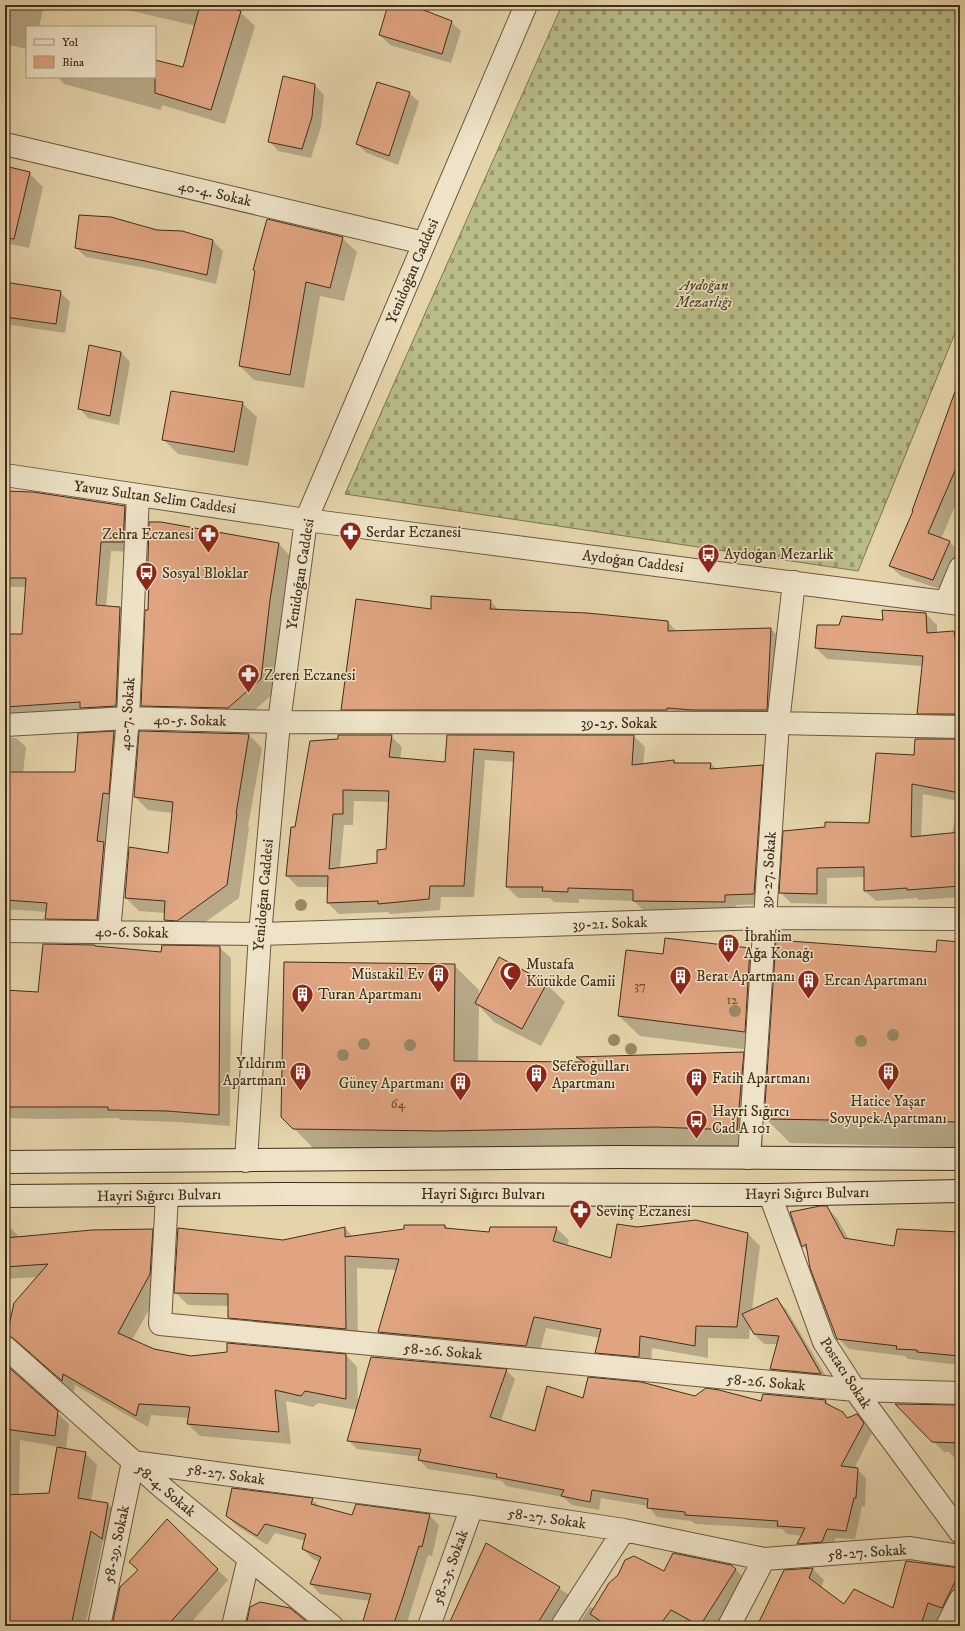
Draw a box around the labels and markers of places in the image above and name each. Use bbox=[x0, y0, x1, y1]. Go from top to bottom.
pharmacy icon: Serdar Eczanesi bbox=[337, 519, 363, 552]
pharmacy icon: Zehra Eczanesi bbox=[196, 521, 222, 554]
place label: Serdar Eczanesi bbox=[366, 523, 461, 542]
place label: Zehra Eczanesi bbox=[102, 525, 194, 544]
bus stop icon: Aydoğan Mezarlık bbox=[696, 541, 722, 574]
place label: Aydoğan Mezarlık bbox=[724, 545, 834, 564]
bus stop icon: Sosyal Bloklar bbox=[134, 560, 160, 593]
place label: Sosyal Bloklar bbox=[162, 564, 249, 583]
pharmacy icon: Zeren Eczanesi bbox=[235, 662, 261, 695]
place label: Zeren Eczanesi bbox=[264, 666, 356, 685]
place label: İbrahim Ağa Konağı bbox=[744, 927, 814, 963]
building icon: İbrahim Ağa Konağı bbox=[715, 932, 741, 965]
place label: Mustafa Kütükde Camii bbox=[526, 955, 615, 991]
mosque icon: Mustafa Kütükde Camii bbox=[498, 960, 524, 993]
building icon: Müstakil Ev bbox=[426, 961, 452, 994]
building icon: Berat Apartmanı bbox=[667, 963, 693, 996]
place label: Müstakil Ev bbox=[351, 965, 424, 984]
place label: Berat Apartmanı bbox=[696, 967, 795, 986]
building icon: Ercan Apartmanı bbox=[796, 967, 822, 1000]
place label: Ercan Apartmanı bbox=[824, 971, 927, 990]
building icon: Turan Apartmanı bbox=[290, 981, 316, 1014]
place label: Turan Apartmanı bbox=[318, 985, 422, 1004]
place label: Yıldırım Apartmanı bbox=[223, 1054, 286, 1090]
place label: Seferoğulları Apartmanı bbox=[552, 1057, 629, 1093]
building icon: Yıldırım Apartmanı bbox=[288, 1059, 314, 1092]
building icon: Hatice Yaşar Soyupek Apartmanı bbox=[875, 1059, 901, 1092]
building icon: Seferoğulları Apartmanı bbox=[523, 1062, 549, 1095]
building icon: Fatih Apartmanı bbox=[684, 1065, 710, 1098]
place label: Fatih Apartmanı bbox=[712, 1069, 810, 1088]
building icon: Güney Apartmanı bbox=[447, 1070, 473, 1103]
place label: Güney Apartmanı bbox=[339, 1074, 444, 1093]
place label: Hatice Yaşar Soyupek Apartmanı bbox=[829, 1092, 947, 1128]
place label: Hayri Sığırcı Cad A 101 bbox=[712, 1102, 790, 1138]
bus stop icon: Hayri Sığırcı Cad A 101 bbox=[683, 1107, 709, 1140]
pharmacy icon: Sevinç Eczanesi bbox=[567, 1198, 593, 1231]
place label: Sevinç Eczanesi bbox=[596, 1202, 691, 1221]

